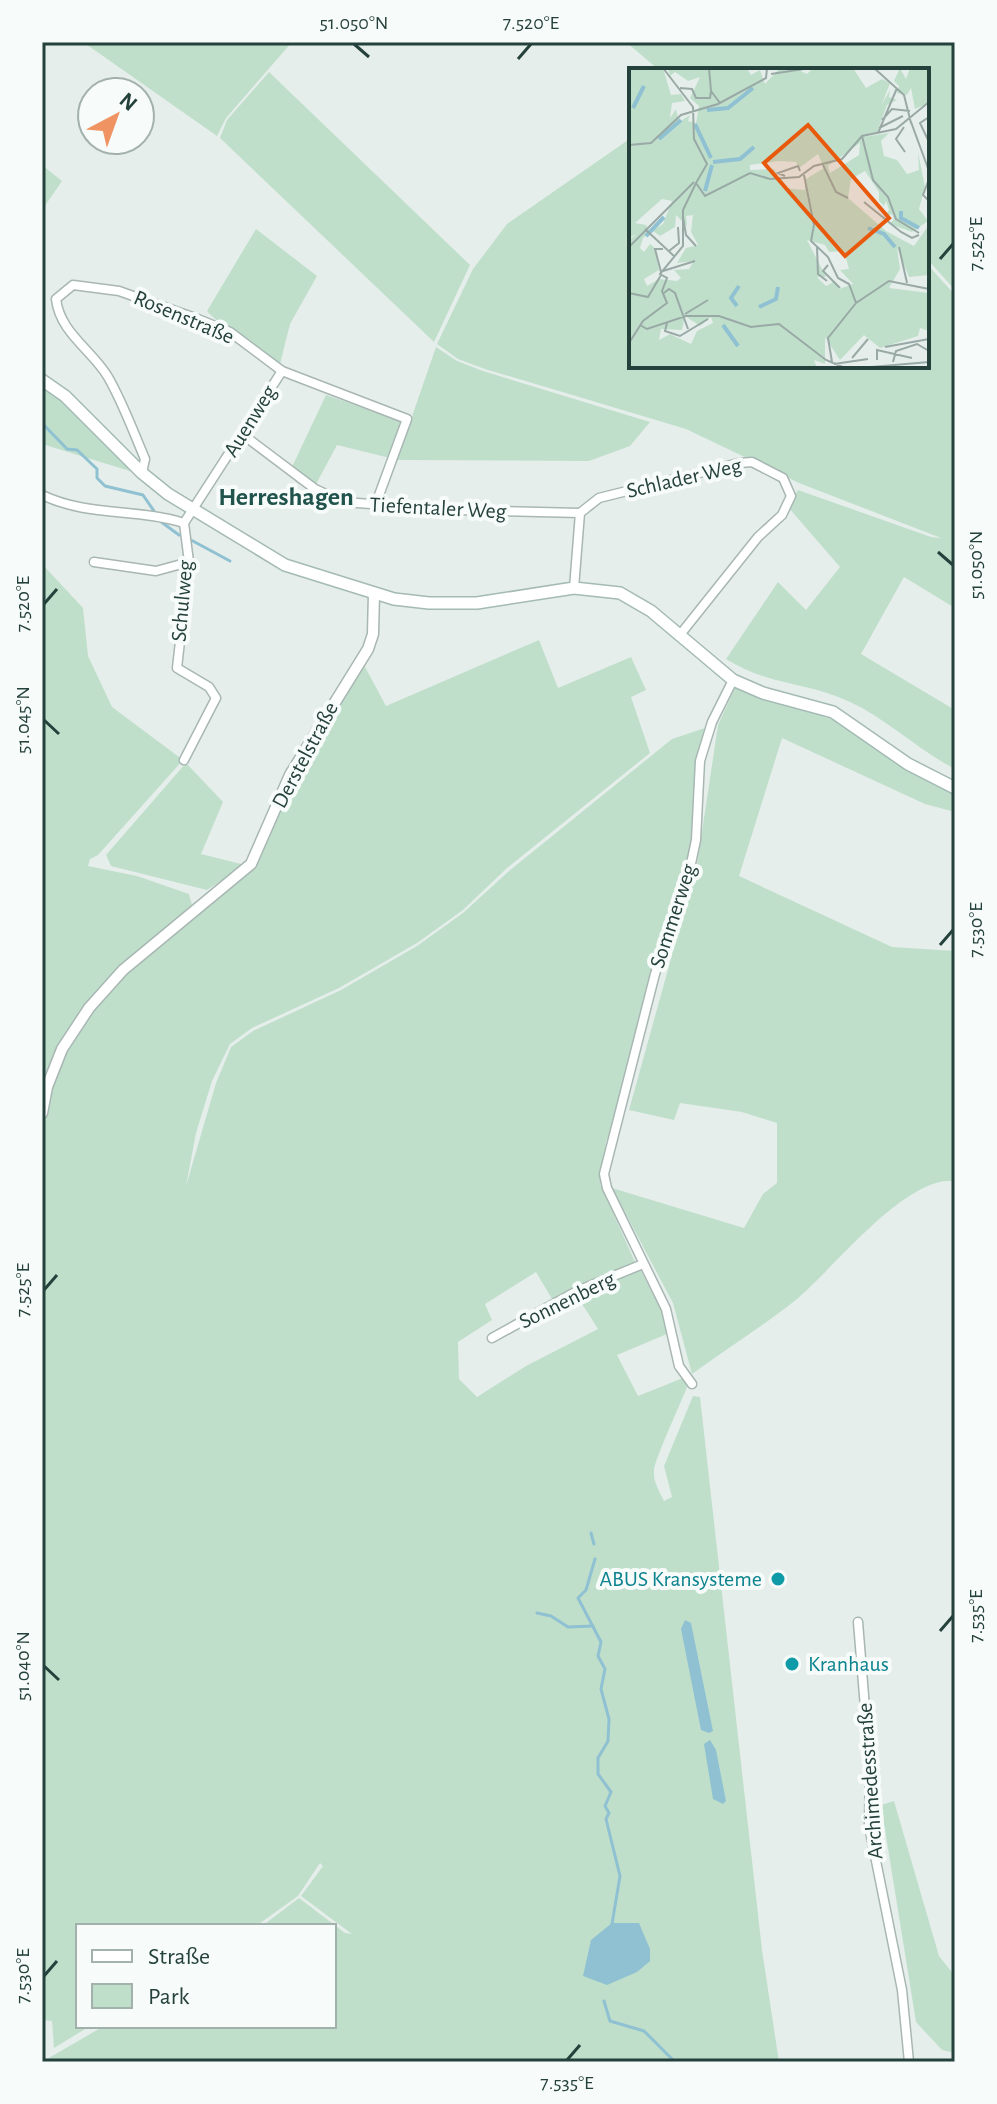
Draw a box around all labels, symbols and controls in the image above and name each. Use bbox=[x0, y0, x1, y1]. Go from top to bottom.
text: 51.050°N bbox=[320, 13, 388, 33]
text: 7.520°E bbox=[503, 13, 560, 33]
inset map bbox=[629, 68, 929, 368]
north arrow bbox=[76, 76, 156, 156]
text: N bbox=[115, 88, 141, 115]
text: 7.525°E bbox=[966, 217, 986, 271]
street label: Rosenstraße bbox=[131, 286, 237, 348]
street label: Auenweg bbox=[220, 381, 281, 461]
street label: Schlader Weg bbox=[625, 454, 744, 502]
district label: Herreshagen bbox=[218, 484, 354, 510]
street label: Tiefentaler Weg bbox=[369, 493, 507, 523]
text: 51.050°N bbox=[966, 531, 986, 599]
street label: Schulweg bbox=[167, 559, 197, 643]
text: 7.520°E bbox=[13, 575, 33, 632]
text: 51.045°N bbox=[13, 686, 33, 754]
street label: Derstelstraße bbox=[268, 698, 342, 812]
street label: Sommerweg bbox=[646, 861, 700, 971]
text: 7.530°E bbox=[966, 902, 986, 958]
text: 7.525°E bbox=[13, 1263, 33, 1317]
street label: Sonnenberg bbox=[516, 1267, 619, 1333]
place label: ABUS Kransysteme bbox=[599, 1568, 762, 1590]
marker: ABUS Kransysteme bbox=[769, 1570, 787, 1588]
text: 7.535°E bbox=[966, 1589, 986, 1643]
text: 51.040°N bbox=[13, 1631, 33, 1701]
place label: Kranhaus bbox=[808, 1653, 889, 1675]
marker: Kranhaus bbox=[783, 1655, 801, 1673]
street label: Archimedesstraße bbox=[854, 1702, 886, 1860]
legend bbox=[76, 1924, 336, 2028]
text: Straße bbox=[148, 1945, 210, 1969]
text: 7.530°E bbox=[13, 1948, 33, 2004]
text: Park bbox=[148, 1985, 189, 2009]
text: 7.535°E bbox=[540, 2073, 594, 2093]

